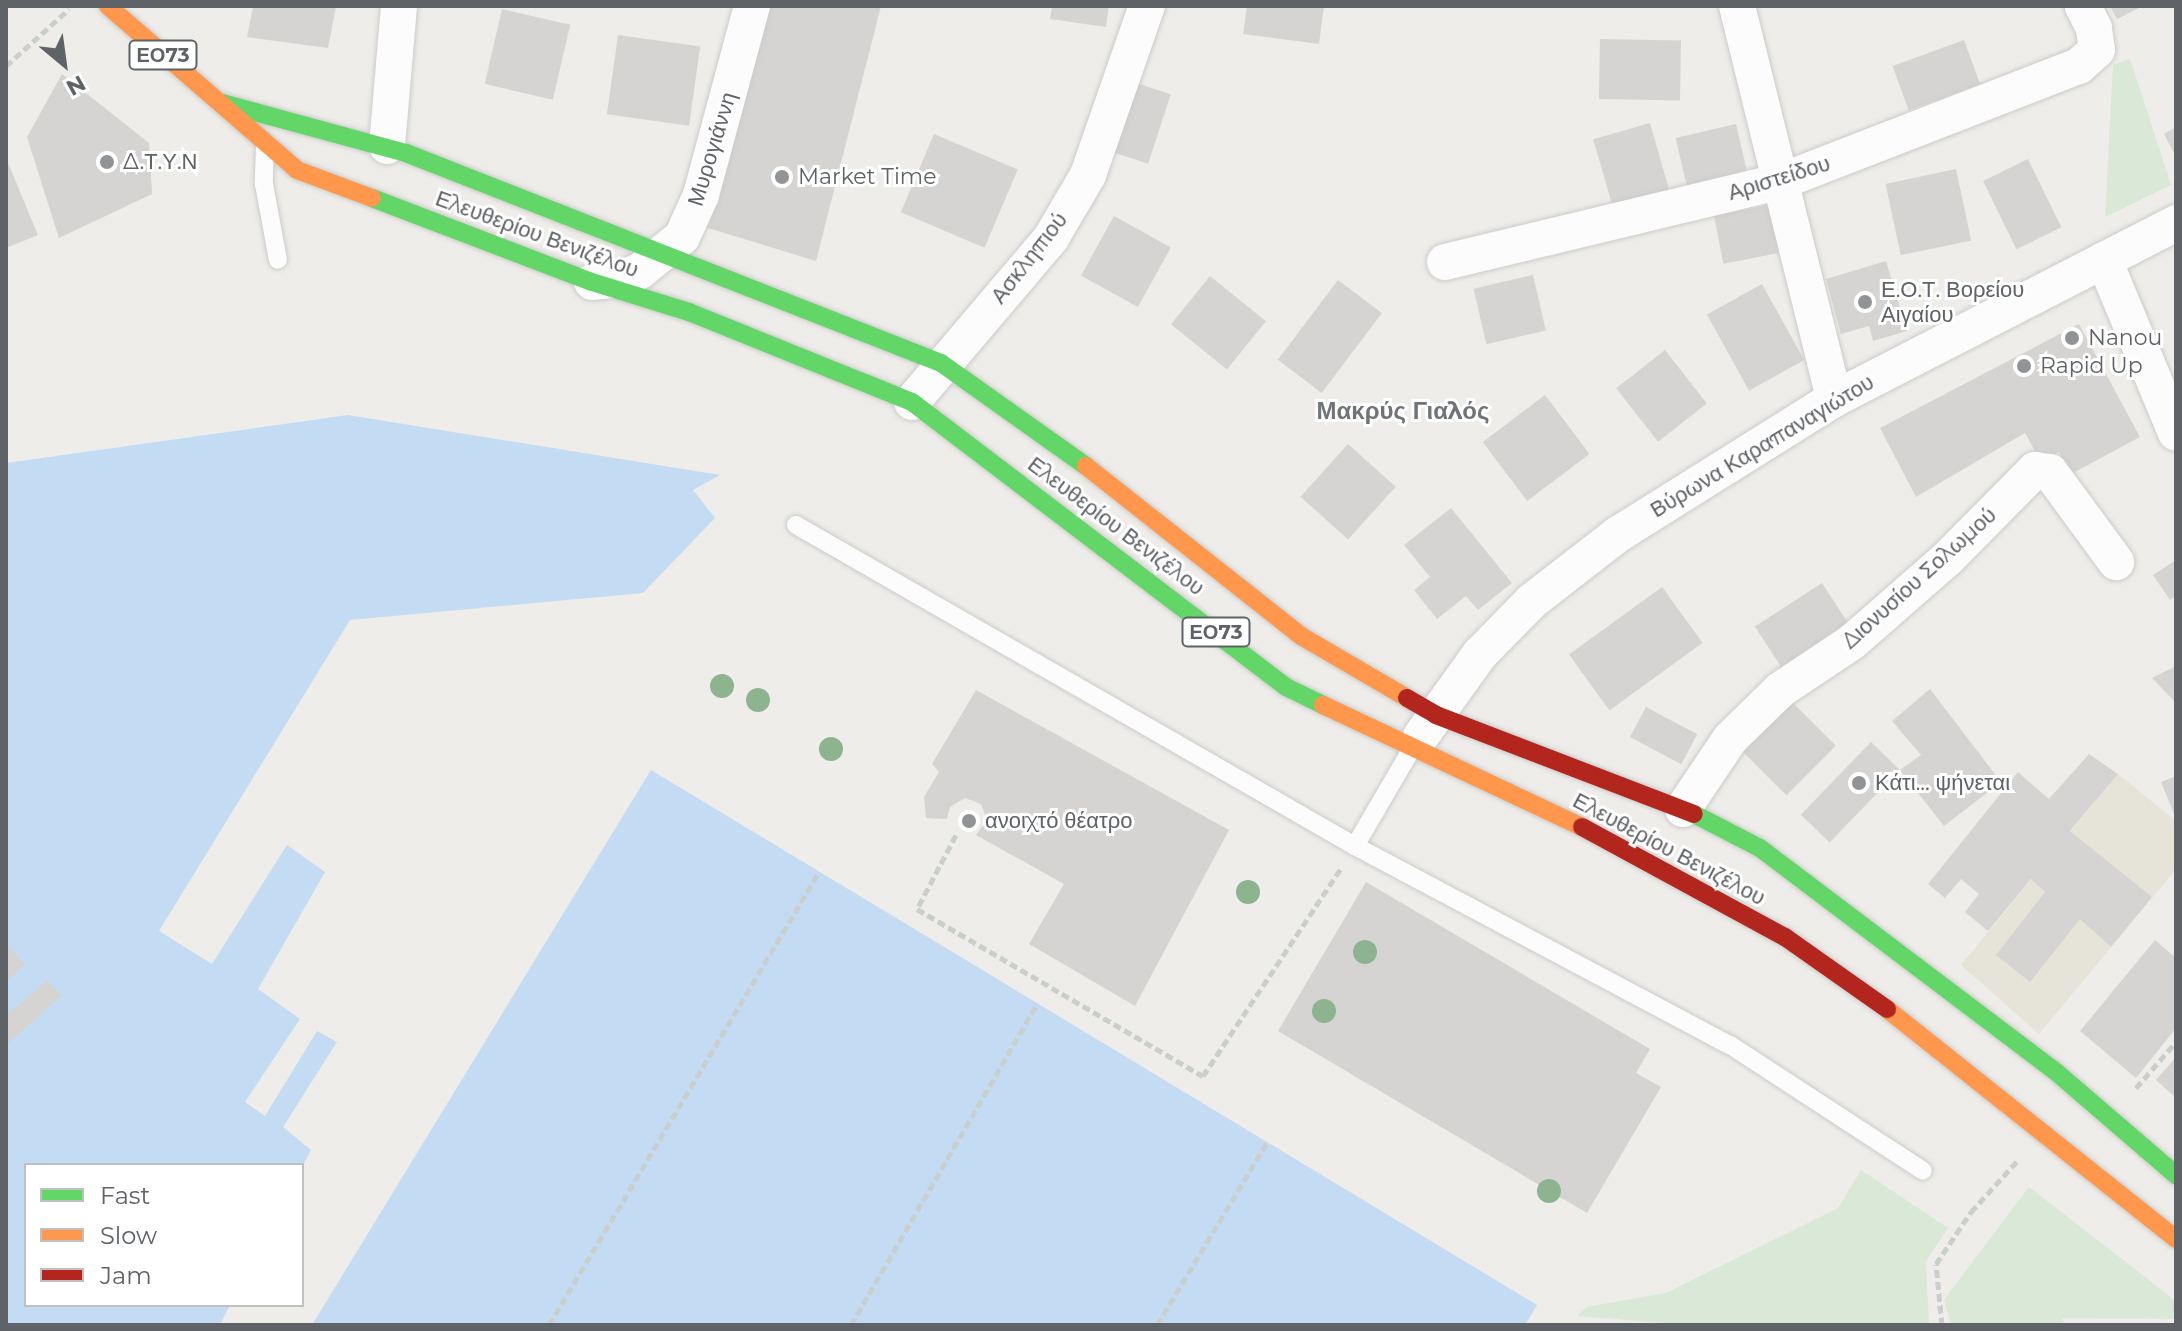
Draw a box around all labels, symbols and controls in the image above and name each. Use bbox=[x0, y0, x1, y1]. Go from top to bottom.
north arrow bbox=[24, 24, 104, 104]
road number: ΕΟ73 bbox=[127, 39, 199, 71]
text: N bbox=[62, 69, 90, 102]
street label: Μυρογιάννη bbox=[682, 89, 742, 209]
place label: Δ.Τ.Υ.Ν bbox=[123, 149, 198, 175]
street label: Αριστείδου bbox=[1725, 150, 1833, 206]
marker: Δ.Τ.Υ.Ν bbox=[98, 153, 116, 171]
place label: Market Time bbox=[798, 164, 936, 190]
marker: Market Time bbox=[773, 168, 791, 186]
street label: Ελευθερίου Βενιζέλου bbox=[432, 185, 642, 283]
street label: Ασκληπιού bbox=[985, 207, 1073, 309]
place label: Ε.Ο.Τ. Βορείου Αιγαίου bbox=[1881, 276, 2024, 328]
marker: Ε.Ο.Τ. Βορείου Αιγαίου bbox=[1856, 293, 1874, 311]
place label: Nanou bbox=[2088, 325, 2162, 351]
marker: Nanou bbox=[2063, 329, 2081, 347]
place label: Rapid Up bbox=[2040, 353, 2143, 379]
marker: Rapid Up bbox=[2015, 357, 2033, 375]
street label: Βύρωνα Καραπαναγιώτου bbox=[1646, 369, 1878, 523]
district label: Μακρύς Γιαλός bbox=[1317, 397, 1489, 425]
street label: Ελευθερίου Βενιζέλου bbox=[1023, 451, 1209, 601]
street label: Διονυσίου Σολωμού bbox=[1836, 502, 2002, 654]
road number: ΕΟ73 bbox=[1180, 616, 1252, 648]
place label: Κάτι... ψήνεται bbox=[1875, 770, 2010, 796]
marker: Κάτι... ψήνεται bbox=[1850, 774, 1868, 792]
street label: Ελευθερίου Βενιζέλου bbox=[1568, 787, 1770, 911]
place label: ανοιχτό θέατρο bbox=[985, 808, 1132, 834]
marker: ανοιχτό θέατρο bbox=[960, 812, 978, 830]
legend bbox=[24, 1163, 304, 1307]
text: Fast bbox=[100, 1181, 150, 1210]
text: Slow bbox=[100, 1221, 157, 1250]
text: Jam bbox=[100, 1261, 152, 1290]

